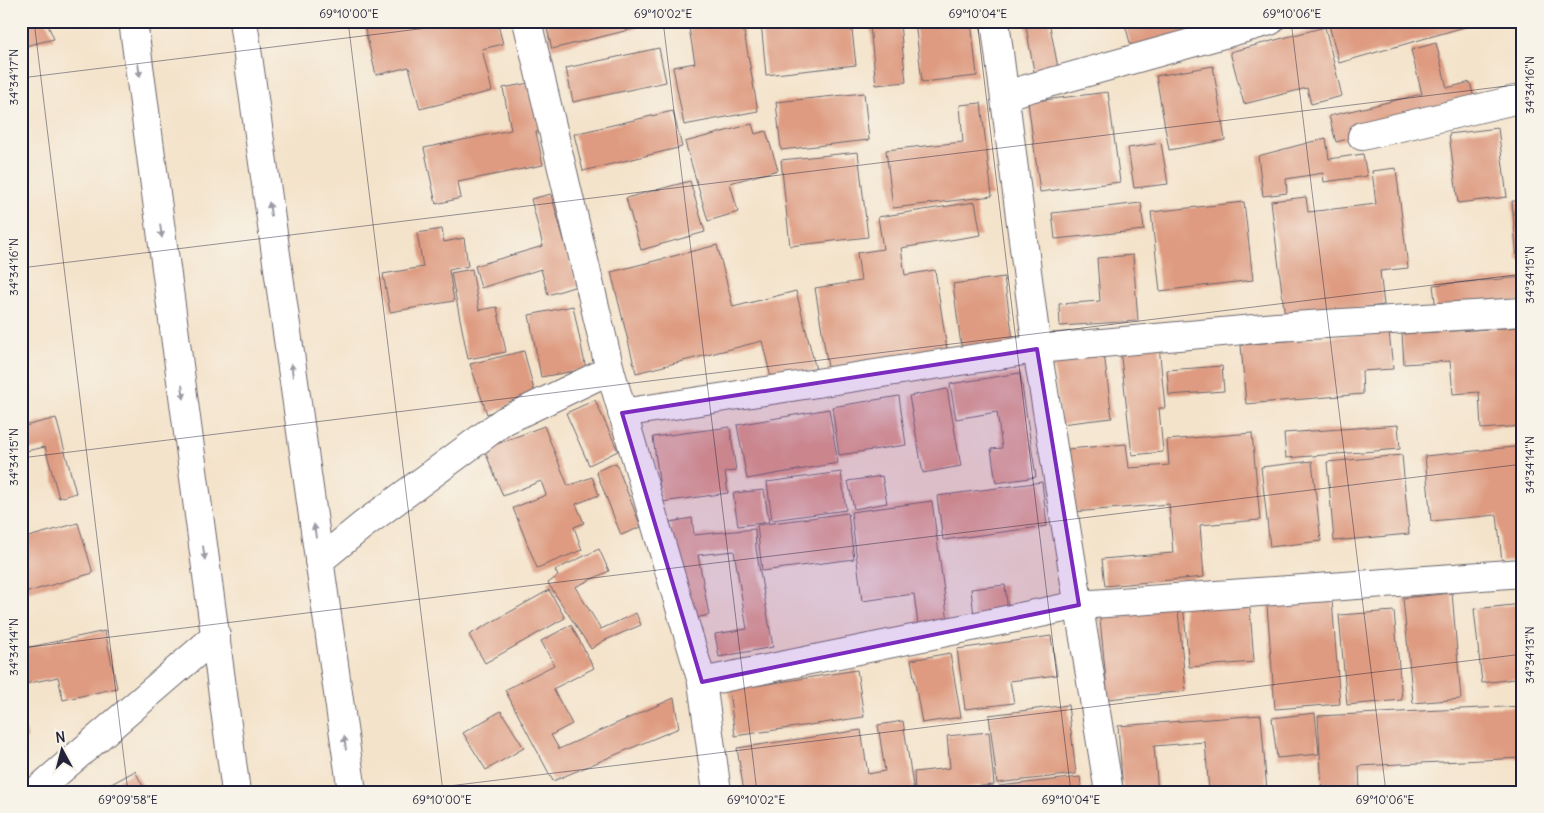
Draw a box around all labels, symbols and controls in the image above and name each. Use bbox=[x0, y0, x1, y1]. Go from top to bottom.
text: 69°10'00"E bbox=[319, 6, 379, 21]
text: 69°10'02"E bbox=[634, 6, 692, 21]
text: 69°10'04"E bbox=[949, 6, 1007, 21]
text: 69°10'06"E bbox=[1263, 6, 1321, 21]
text: 34°34'17"N bbox=[6, 49, 21, 105]
text: 34°34'16"N bbox=[1522, 56, 1537, 114]
one-way arrow bbox=[136, 62, 144, 78]
one-way arrow bbox=[265, 200, 273, 216]
one-way arrow bbox=[157, 223, 165, 239]
text: 34°34'16"N bbox=[6, 238, 21, 296]
text: 34°34'15"N bbox=[1522, 246, 1537, 304]
one-way arrow bbox=[288, 361, 296, 377]
one-way arrow bbox=[179, 384, 187, 400]
text: 34°34'15"N bbox=[6, 428, 21, 486]
text: 34°34'14"N bbox=[1522, 436, 1537, 494]
one-way arrow bbox=[311, 522, 319, 538]
one-way arrow bbox=[201, 545, 209, 561]
text: 34°34'14"N bbox=[6, 618, 21, 676]
text: 34°34'13"N bbox=[1522, 626, 1537, 684]
north arrow bbox=[38, 726, 88, 776]
text: N bbox=[55, 728, 66, 747]
one-way arrow bbox=[341, 735, 349, 751]
text: 69°09'58"E bbox=[98, 792, 158, 807]
text: 69°10'00"E bbox=[412, 792, 472, 807]
text: 69°10'02"E bbox=[727, 792, 785, 807]
text: 69°10'04"E bbox=[1042, 792, 1100, 807]
text: 69°10'06"E bbox=[1356, 792, 1414, 807]

